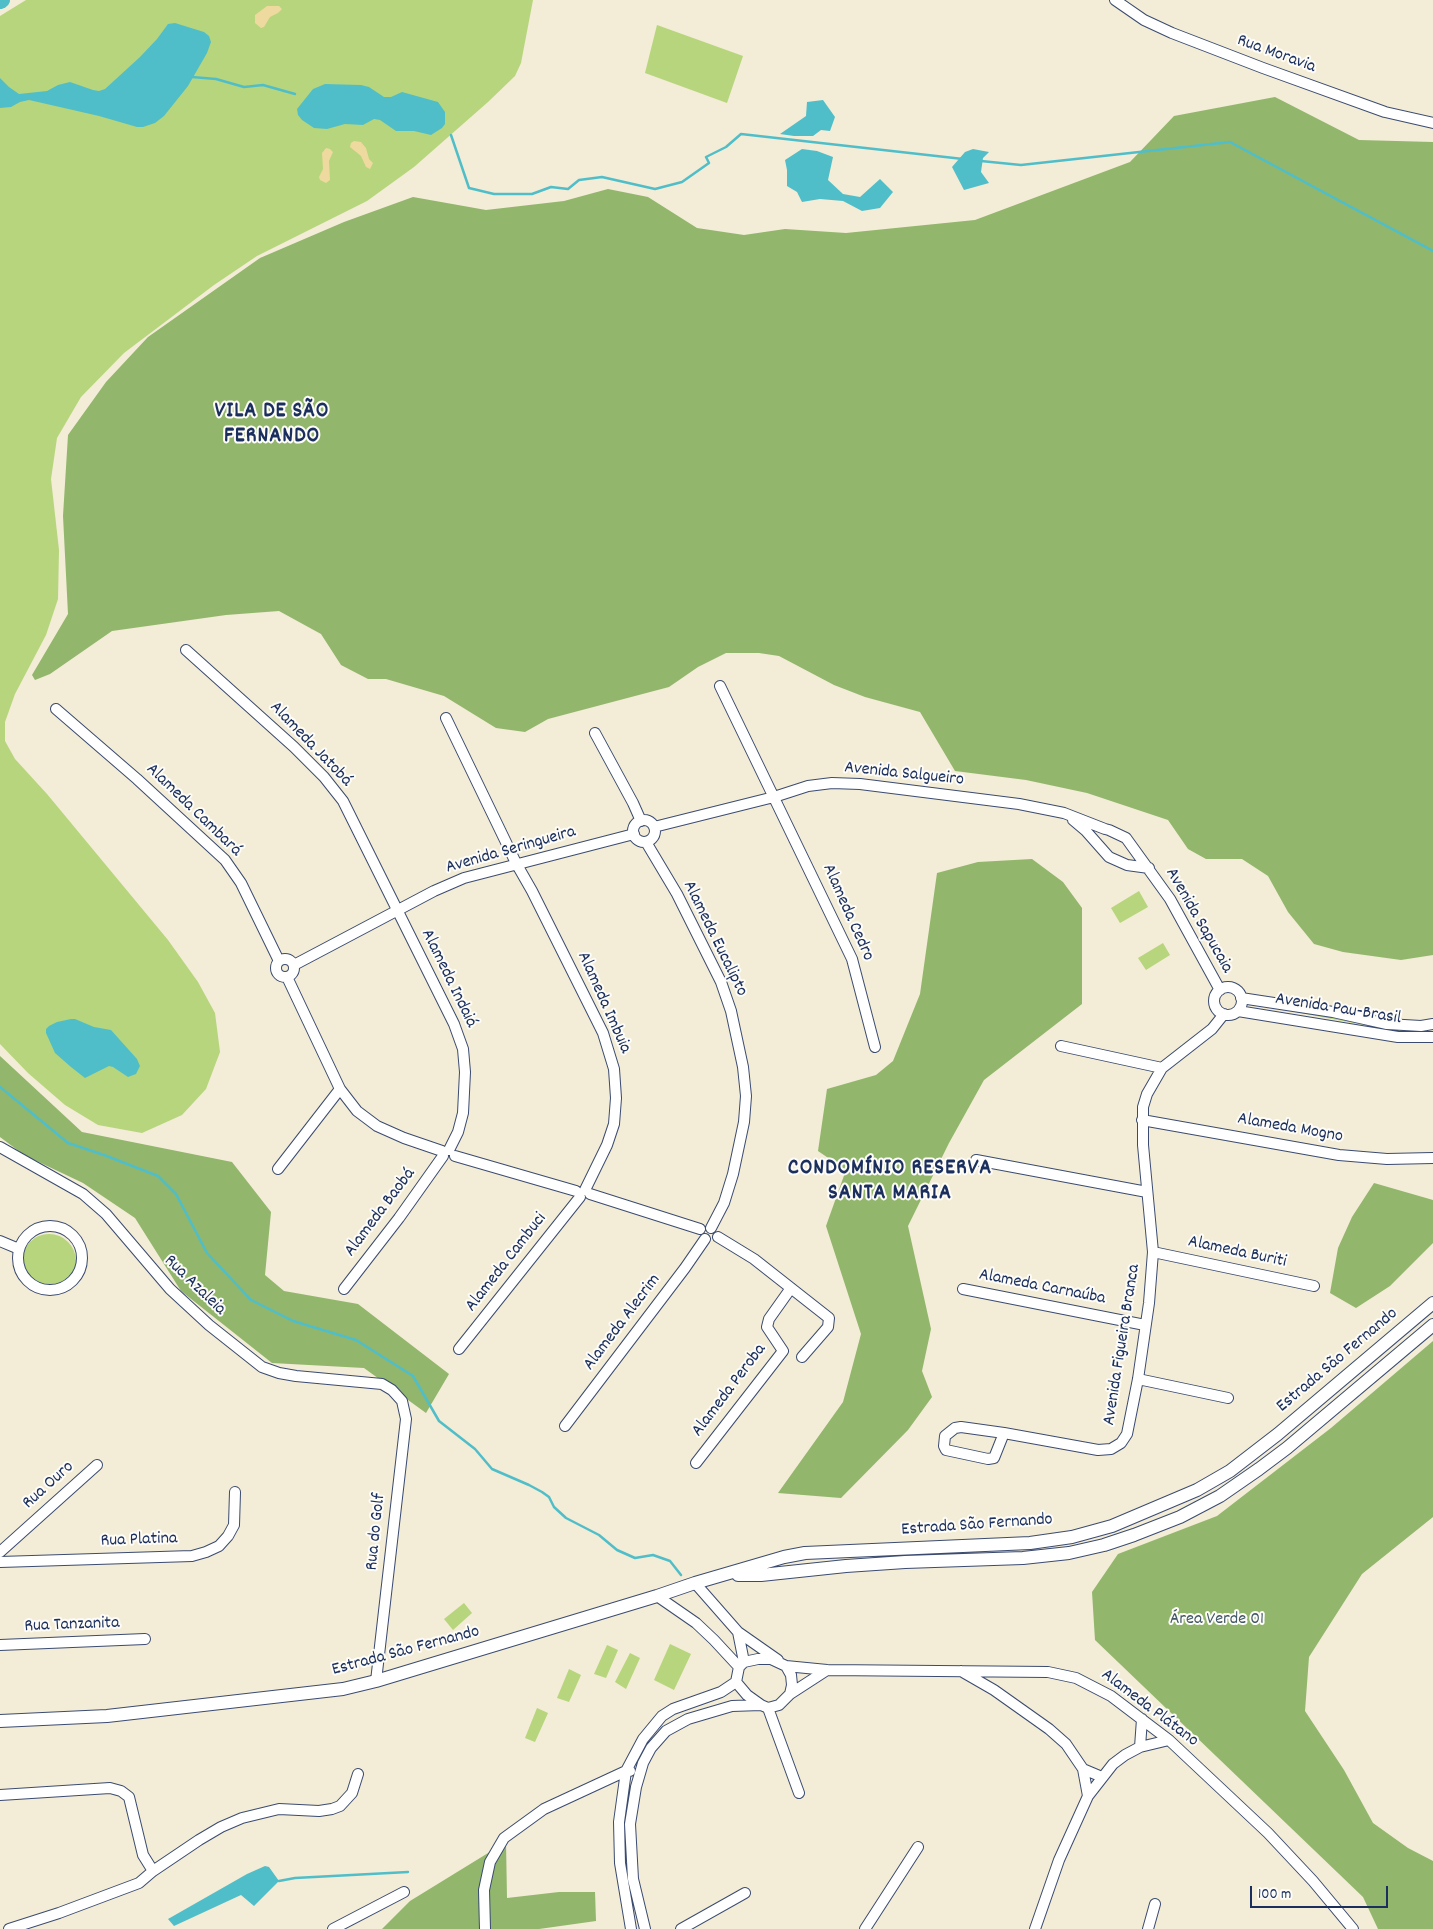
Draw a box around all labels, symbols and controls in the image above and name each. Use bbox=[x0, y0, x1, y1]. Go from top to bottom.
street label: Rua Moravia bbox=[1234, 31, 1318, 79]
district label: VILA DE SÃO FERNANDO bbox=[213, 400, 331, 452]
street label: Alameda Jatobá bbox=[264, 698, 356, 792]
street label: Avenida Salgueiro bbox=[843, 758, 965, 792]
street label: Alameda Cambará bbox=[140, 760, 246, 862]
street label: Avenida Seringueira bbox=[444, 822, 578, 880]
street label: Alameda Cedro bbox=[816, 861, 878, 965]
street label: Avenida Sapucaia bbox=[1159, 865, 1237, 977]
street label: Alameda Eucalipto bbox=[677, 878, 751, 1000]
street label: Alameda Indaiá bbox=[415, 926, 481, 1032]
street label: Alameda Imbuia bbox=[571, 949, 635, 1057]
street label: Avenida Pau-Brasil bbox=[1273, 989, 1403, 1031]
street label: Alameda Mogno bbox=[1236, 1109, 1344, 1149]
district label: CONDOMÍNIO RESERVA SANTA MARIA bbox=[786, 1157, 994, 1208]
street label: Alameda Baobá bbox=[341, 1164, 421, 1262]
street label: Alameda Cambuci bbox=[462, 1209, 552, 1317]
street label: Alameda Buriti bbox=[1186, 1232, 1288, 1274]
street label: Rua Azaleia bbox=[158, 1251, 230, 1321]
street label: Avenida Figueira Branca bbox=[1100, 1263, 1146, 1427]
street label: Alameda Carnaúba bbox=[977, 1265, 1107, 1311]
street label: Alameda Alecrim bbox=[580, 1270, 666, 1376]
street label: Estrada São Fernando bbox=[1273, 1304, 1403, 1418]
street label: Alameda Peroba bbox=[688, 1340, 772, 1442]
street label: Rua Ouro bbox=[19, 1457, 79, 1515]
street label: Rua do Golf bbox=[362, 1492, 392, 1572]
street label: Estrada São Fernando bbox=[901, 1510, 1053, 1542]
street label: Rua Platina bbox=[100, 1529, 178, 1553]
park label: Área Verde 01 bbox=[1170, 1610, 1264, 1632]
street label: Rua Tanzanita bbox=[24, 1614, 120, 1638]
street label: Estrada São Fernando bbox=[330, 1622, 482, 1682]
street label: Alameda Plátano bbox=[1096, 1665, 1202, 1753]
scale bar bbox=[1253, 1876, 1390, 1908]
text: 100 m bbox=[1258, 1884, 1291, 1906]

